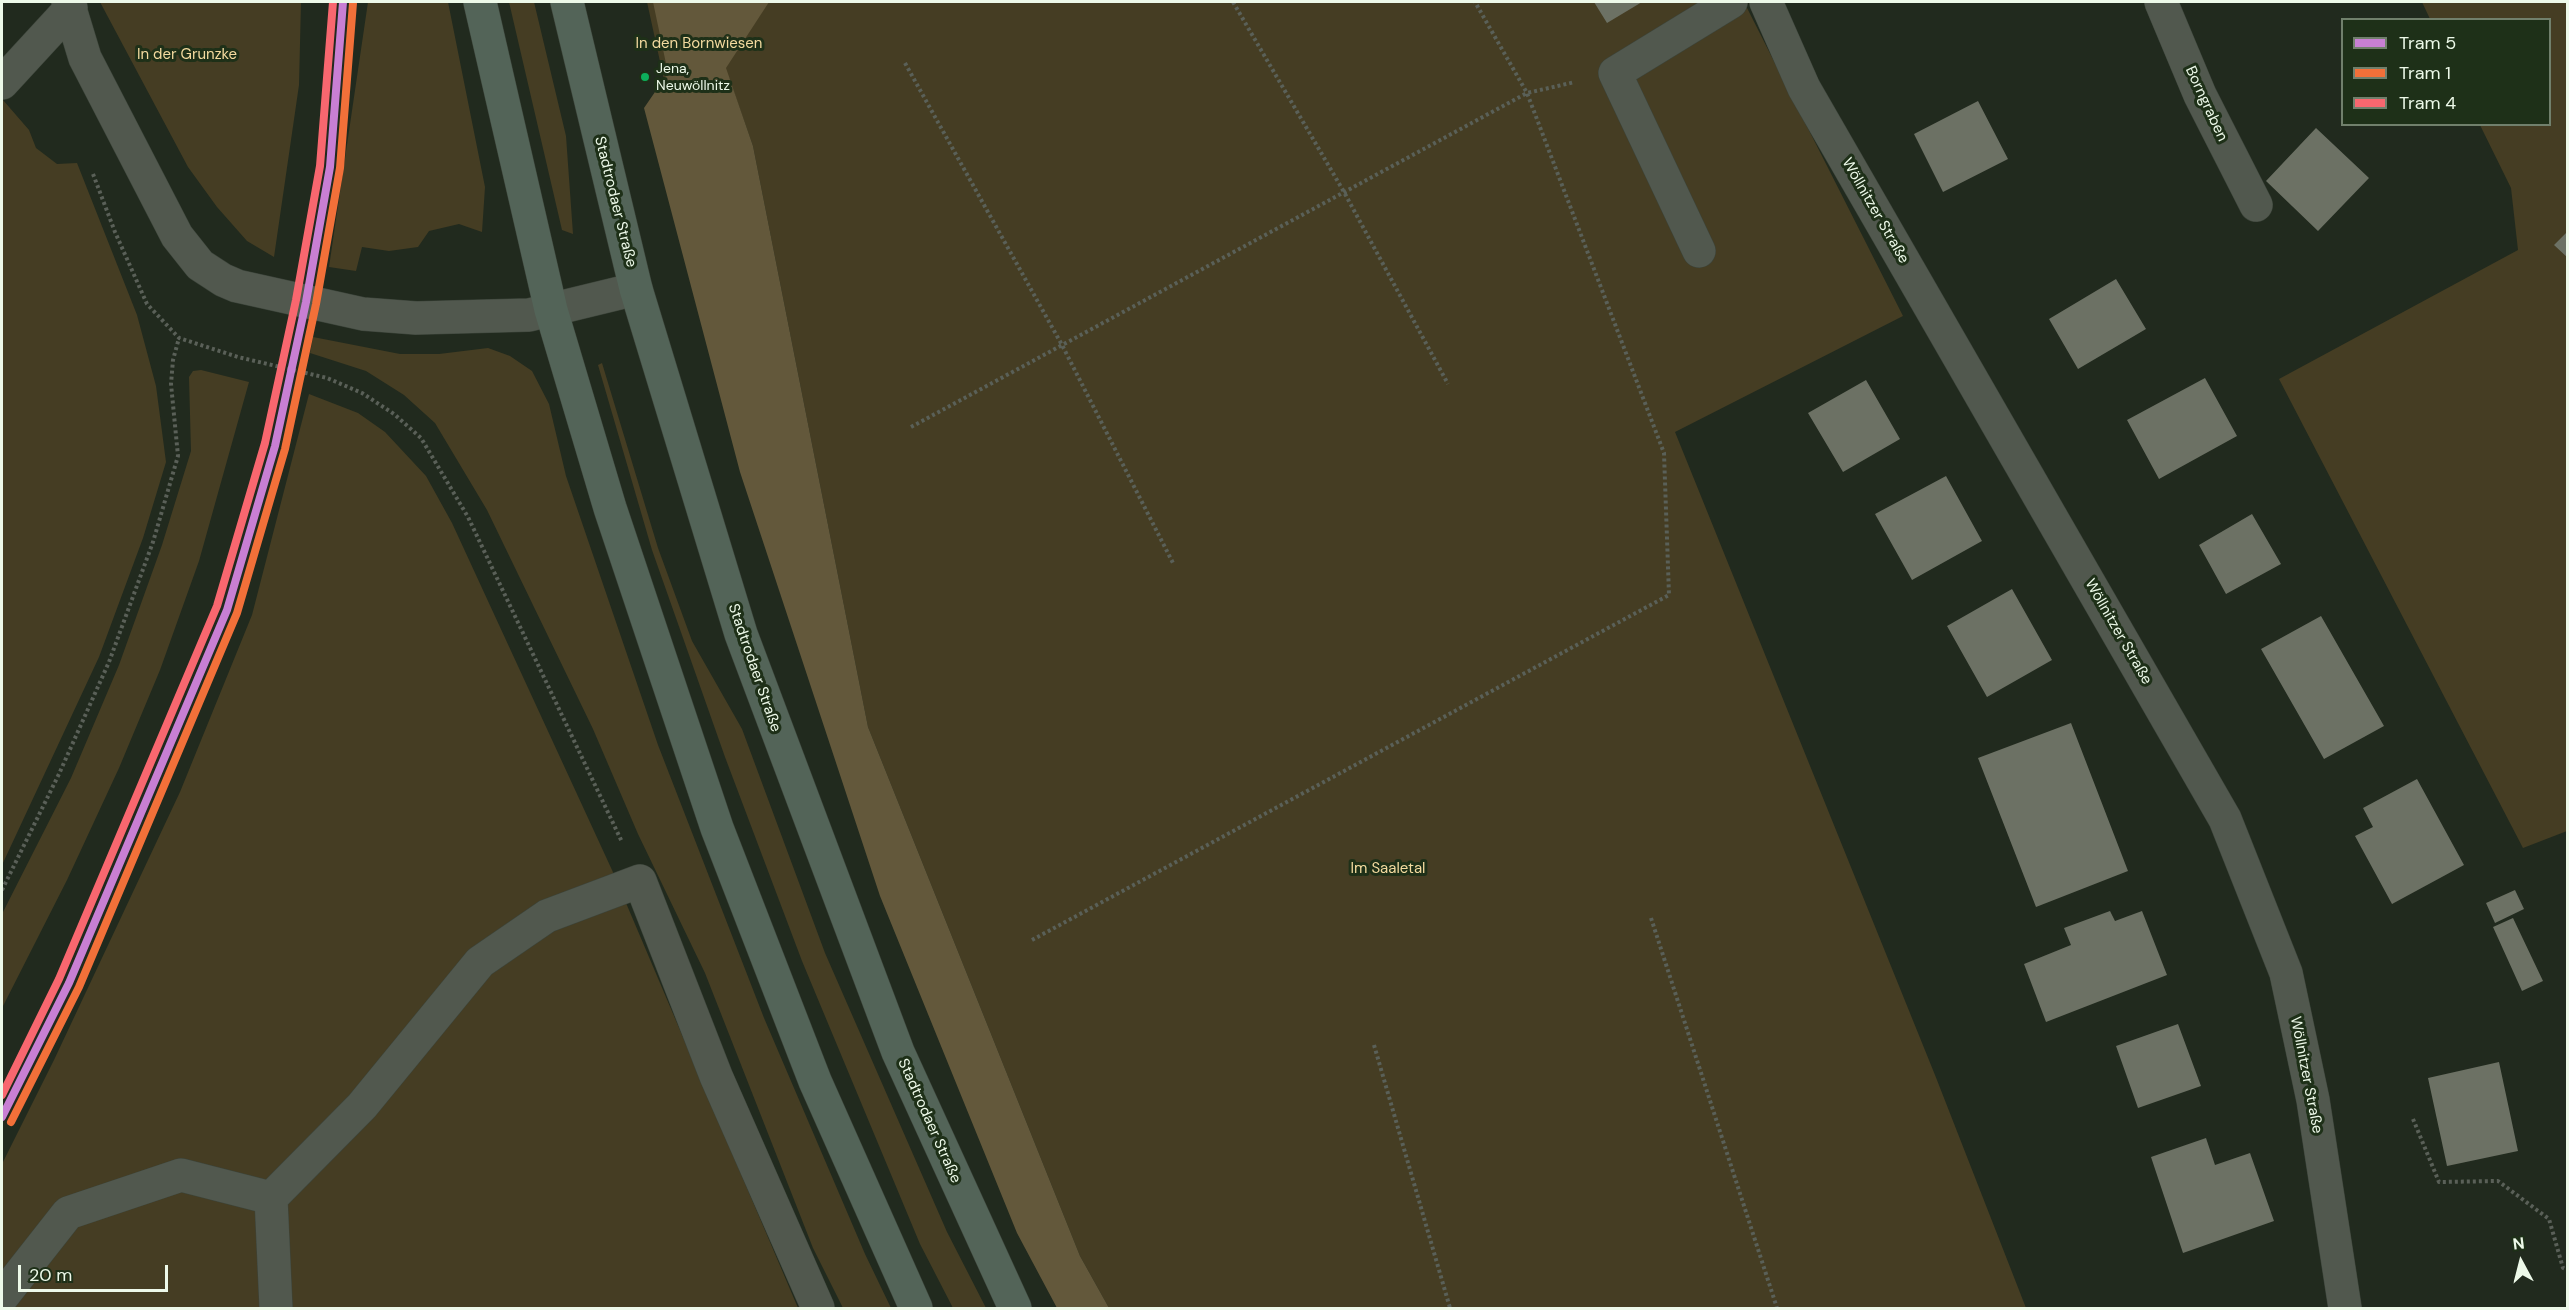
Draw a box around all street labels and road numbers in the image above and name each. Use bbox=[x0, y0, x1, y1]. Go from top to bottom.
street label: Borngraben bbox=[2181, 64, 2231, 144]
street label: Stadtrodaer Straße bbox=[590, 135, 640, 269]
street label: Wöllnitzer Straße bbox=[1837, 155, 1913, 267]
street label: Wöllnitzer Straße bbox=[2080, 576, 2156, 688]
street label: Stadtrodaer Straße bbox=[724, 602, 784, 734]
street label: Wöllnitzer Straße bbox=[2286, 1015, 2326, 1135]
street label: Stadtrodaer Straße bbox=[893, 1056, 965, 1186]

